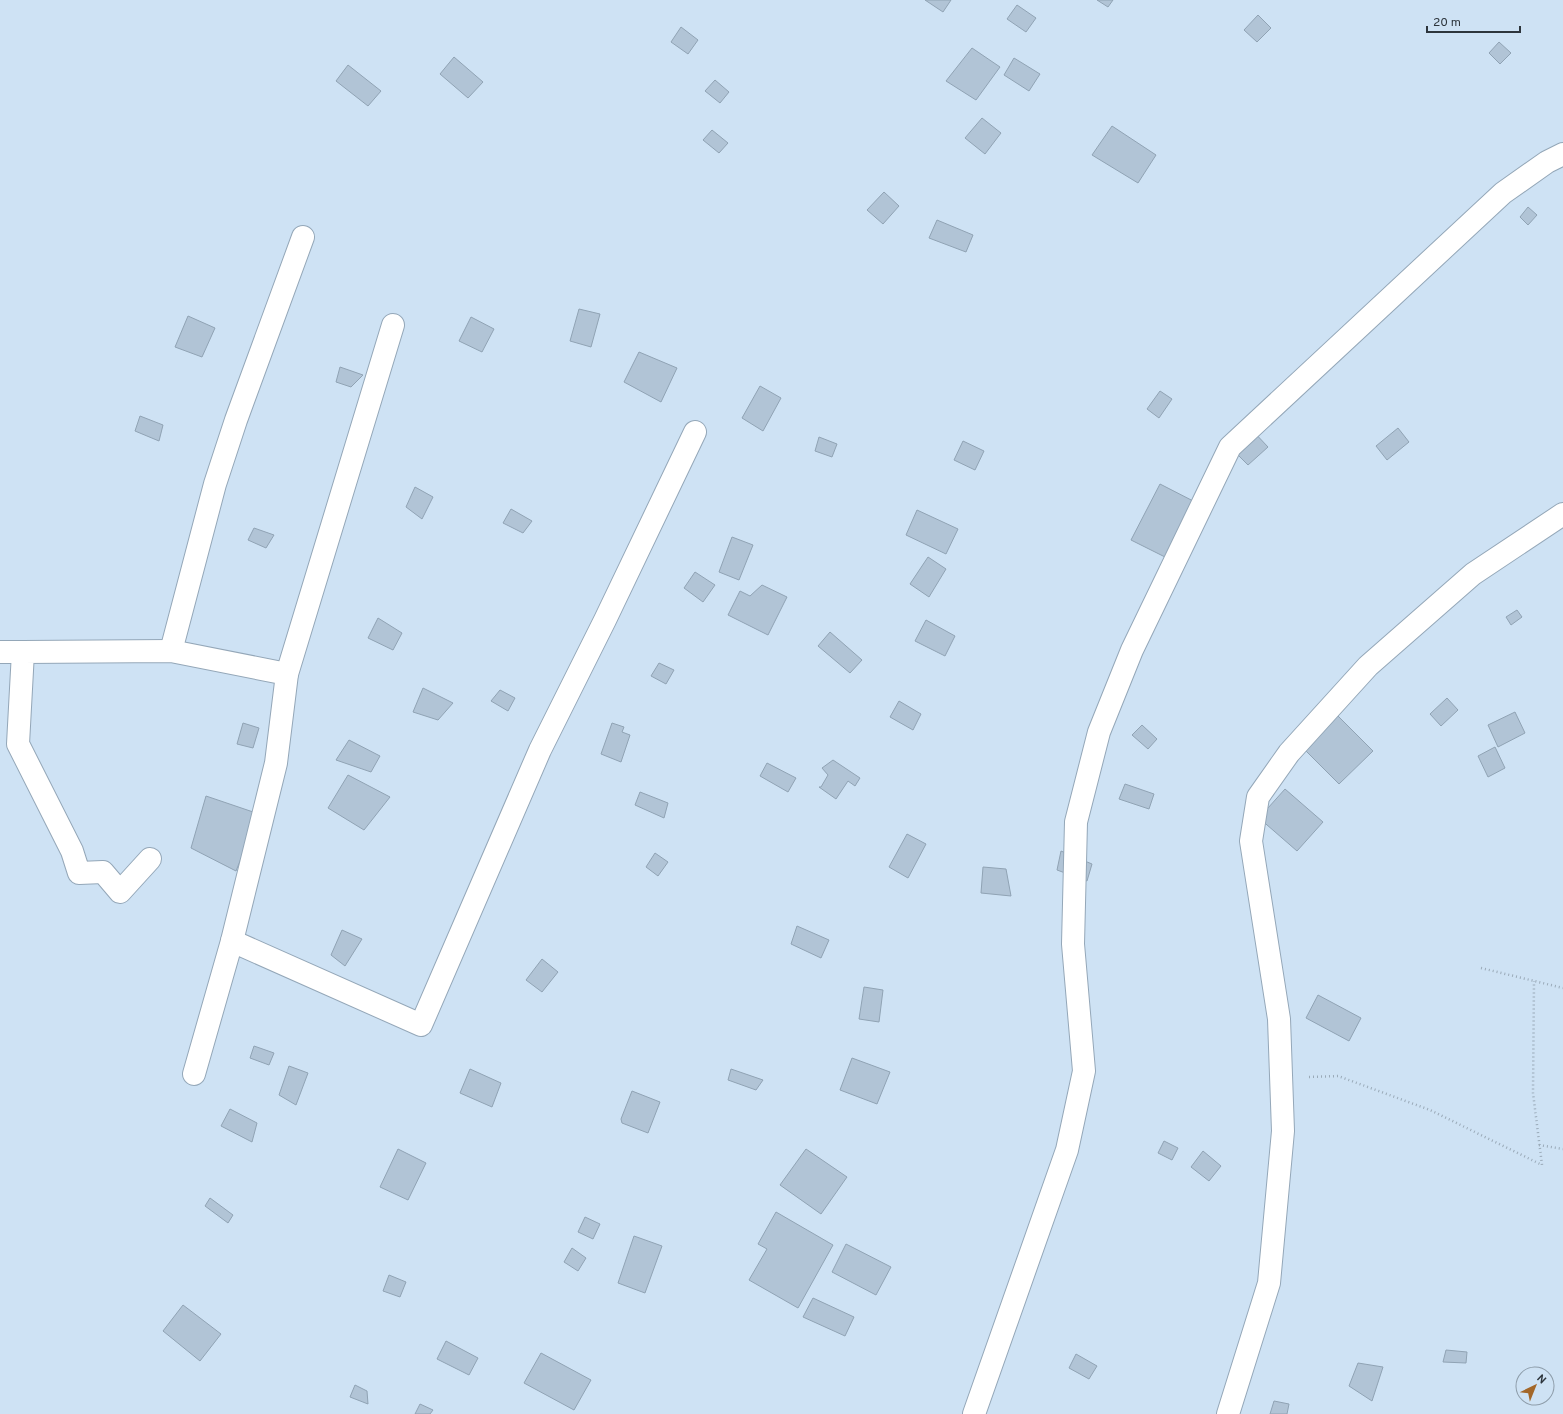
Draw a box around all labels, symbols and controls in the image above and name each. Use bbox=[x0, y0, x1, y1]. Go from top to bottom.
scale bar bbox=[1427, 8, 1520, 34]
text: 20 m bbox=[1433, 15, 1461, 31]
north arrow bbox=[1515, 1366, 1555, 1406]
text: N bbox=[1533, 1372, 1549, 1387]

